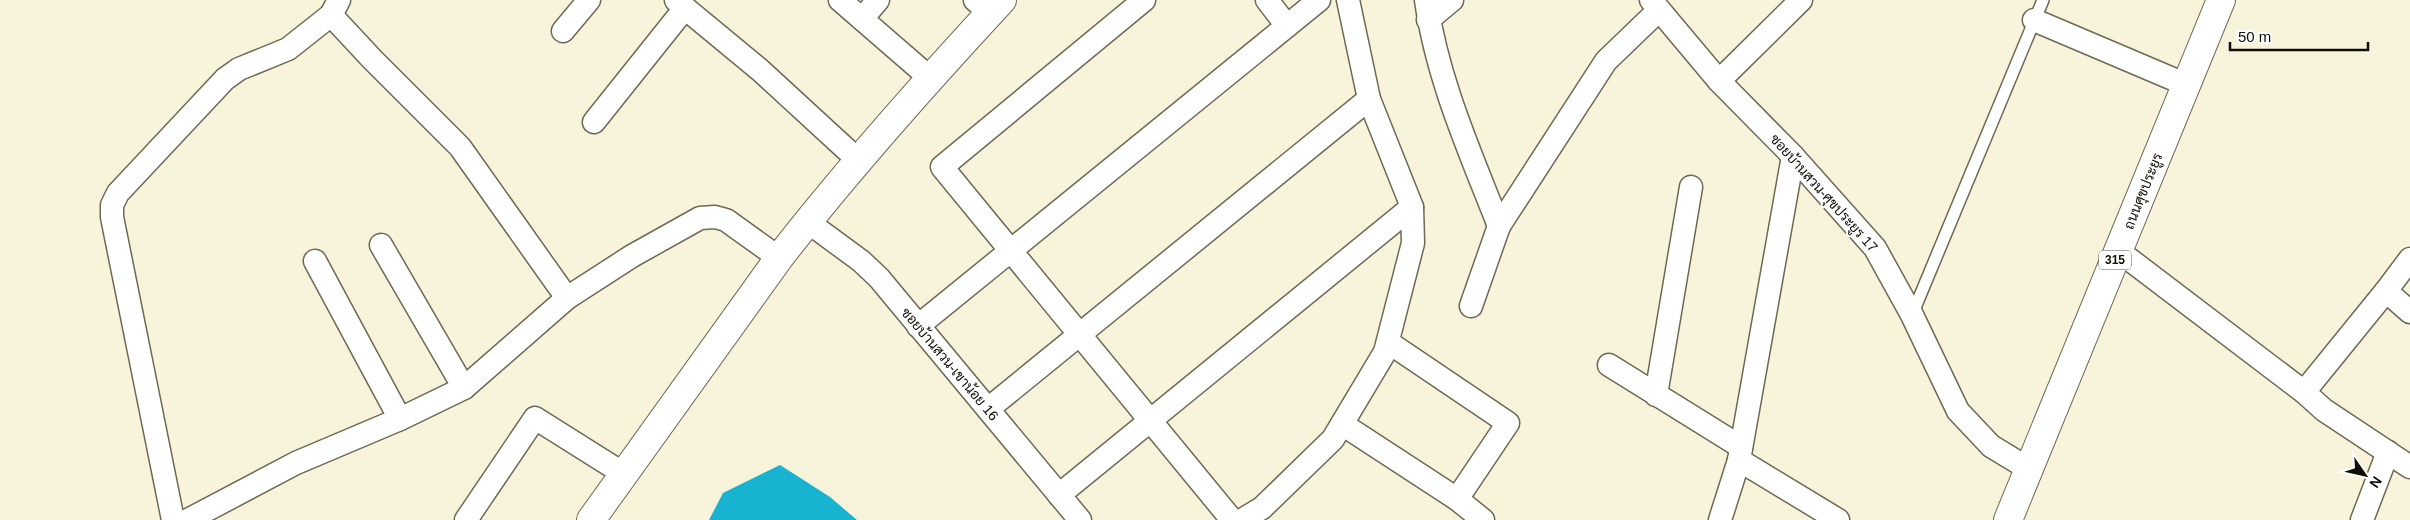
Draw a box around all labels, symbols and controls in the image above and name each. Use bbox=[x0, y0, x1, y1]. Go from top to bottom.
scale bar bbox=[2230, 20, 2368, 52]
text: 50 m bbox=[2238, 28, 2271, 45]
street label: ซอยบ้านสวน-ศุขประยูร 17 bbox=[1765, 130, 1882, 257]
street label: ถนนศุขประยูร bbox=[2120, 150, 2168, 232]
road number: 315 bbox=[2099, 250, 2131, 270]
street label: ซอยบ้านสวน-เขาน้อย 16 bbox=[898, 304, 1003, 424]
north arrow bbox=[2340, 450, 2390, 500]
text: N bbox=[2366, 474, 2385, 491]

